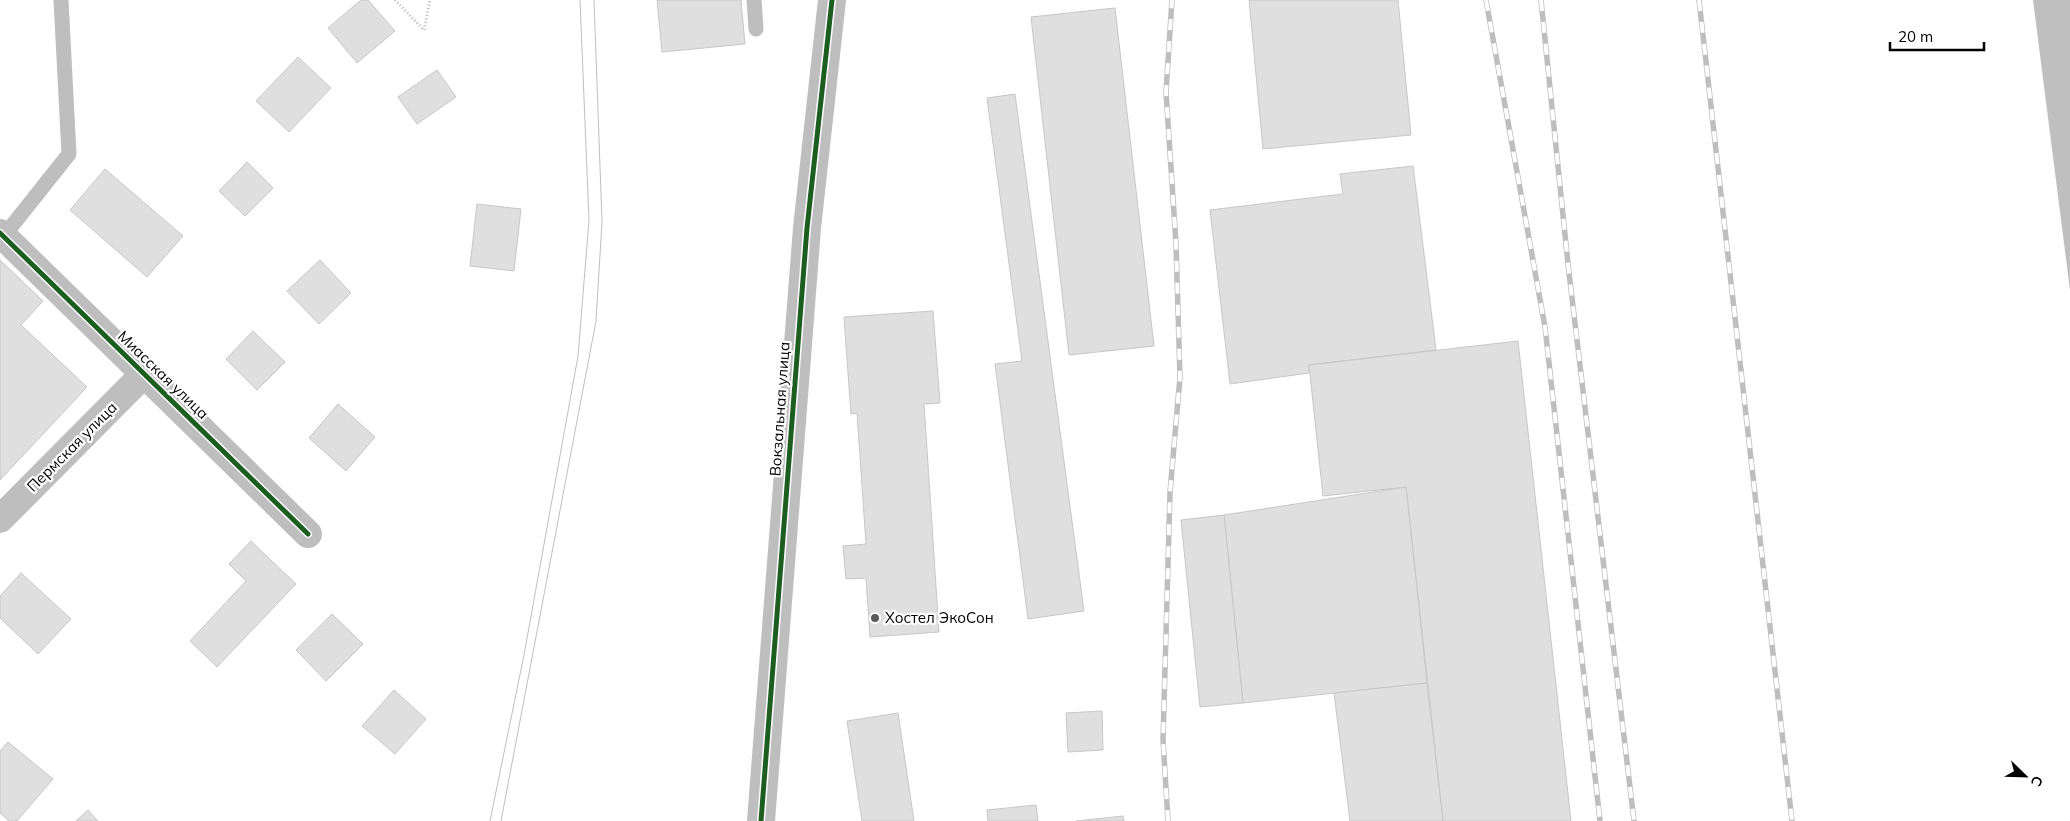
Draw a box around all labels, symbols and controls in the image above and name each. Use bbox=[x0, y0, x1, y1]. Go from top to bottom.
scale bar bbox=[1890, 20, 1984, 52]
text: 20 m bbox=[1898, 27, 1933, 46]
street label: Миасская улица bbox=[114, 326, 213, 423]
street label: Вокзальная улица bbox=[765, 341, 794, 477]
street label: Пермская улица bbox=[23, 398, 121, 496]
place label: Хостел ЭкоСон bbox=[885, 608, 994, 627]
marker: Хостел ЭкоСон bbox=[869, 612, 881, 624]
north arrow bbox=[2000, 751, 2050, 801]
text: С bbox=[2027, 773, 2047, 789]

